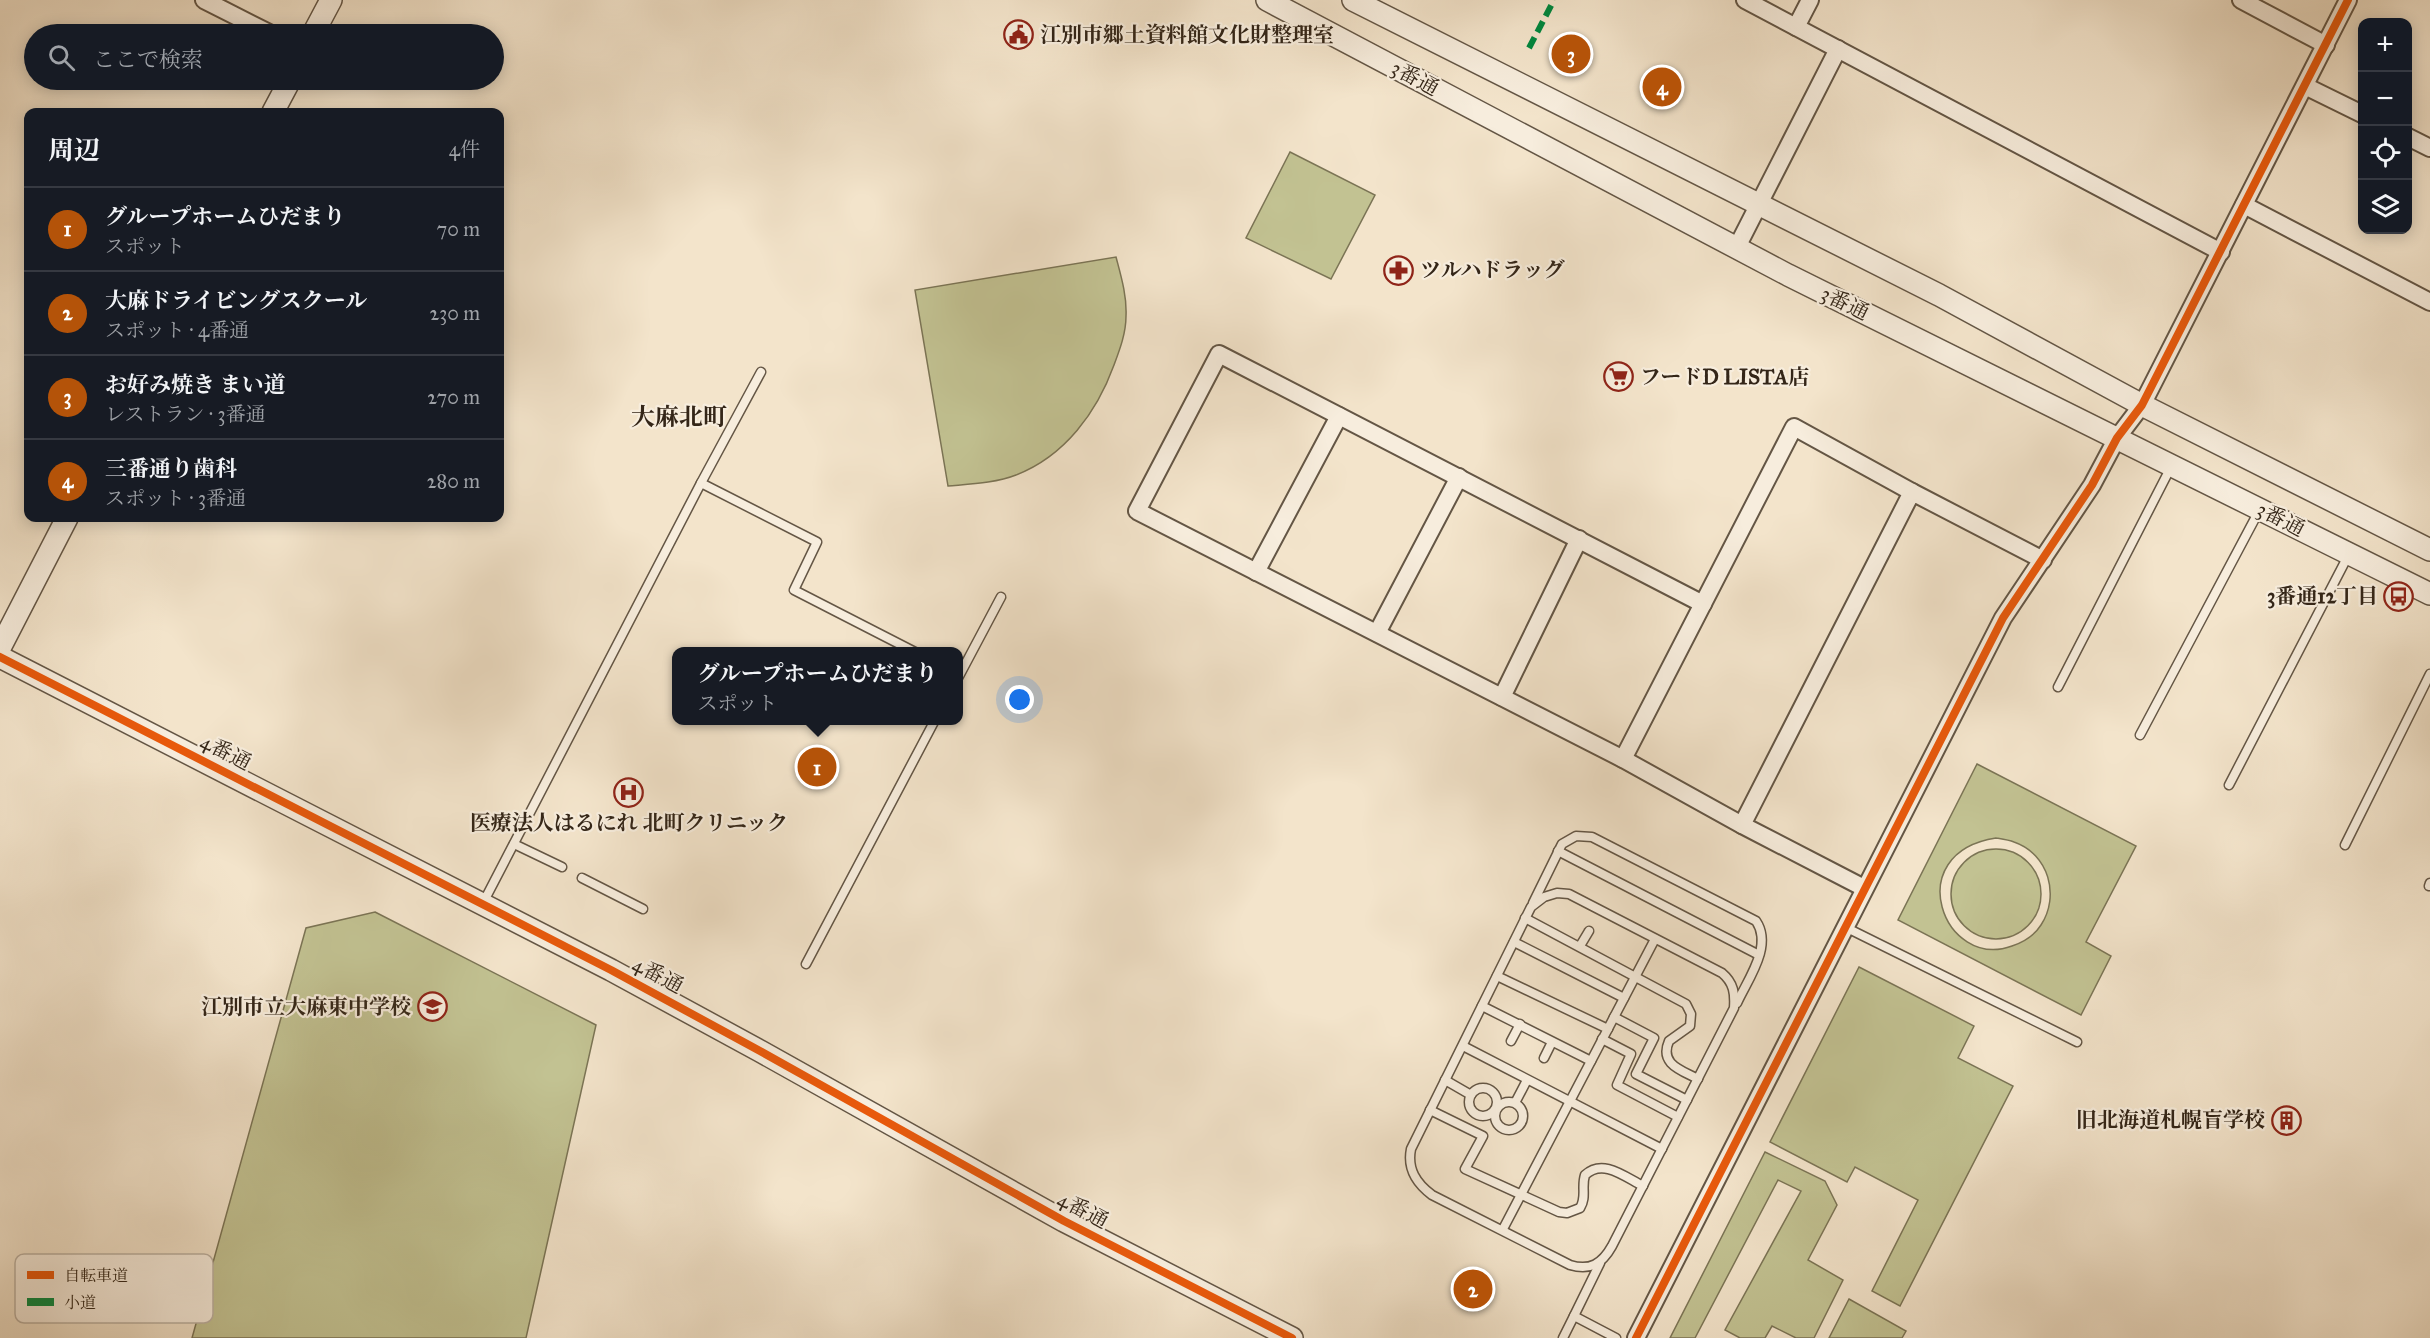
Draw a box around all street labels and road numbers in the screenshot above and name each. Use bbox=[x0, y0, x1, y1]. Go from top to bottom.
street label: 3番通 bbox=[1387, 55, 1443, 101]
street label: 3番通 bbox=[1817, 280, 1873, 326]
street label: 3番通 bbox=[2253, 496, 2309, 542]
street label: 4番通 bbox=[196, 728, 256, 776]
street label: 4番通 bbox=[628, 951, 688, 999]
street label: 4番通 bbox=[1053, 1186, 1113, 1234]

